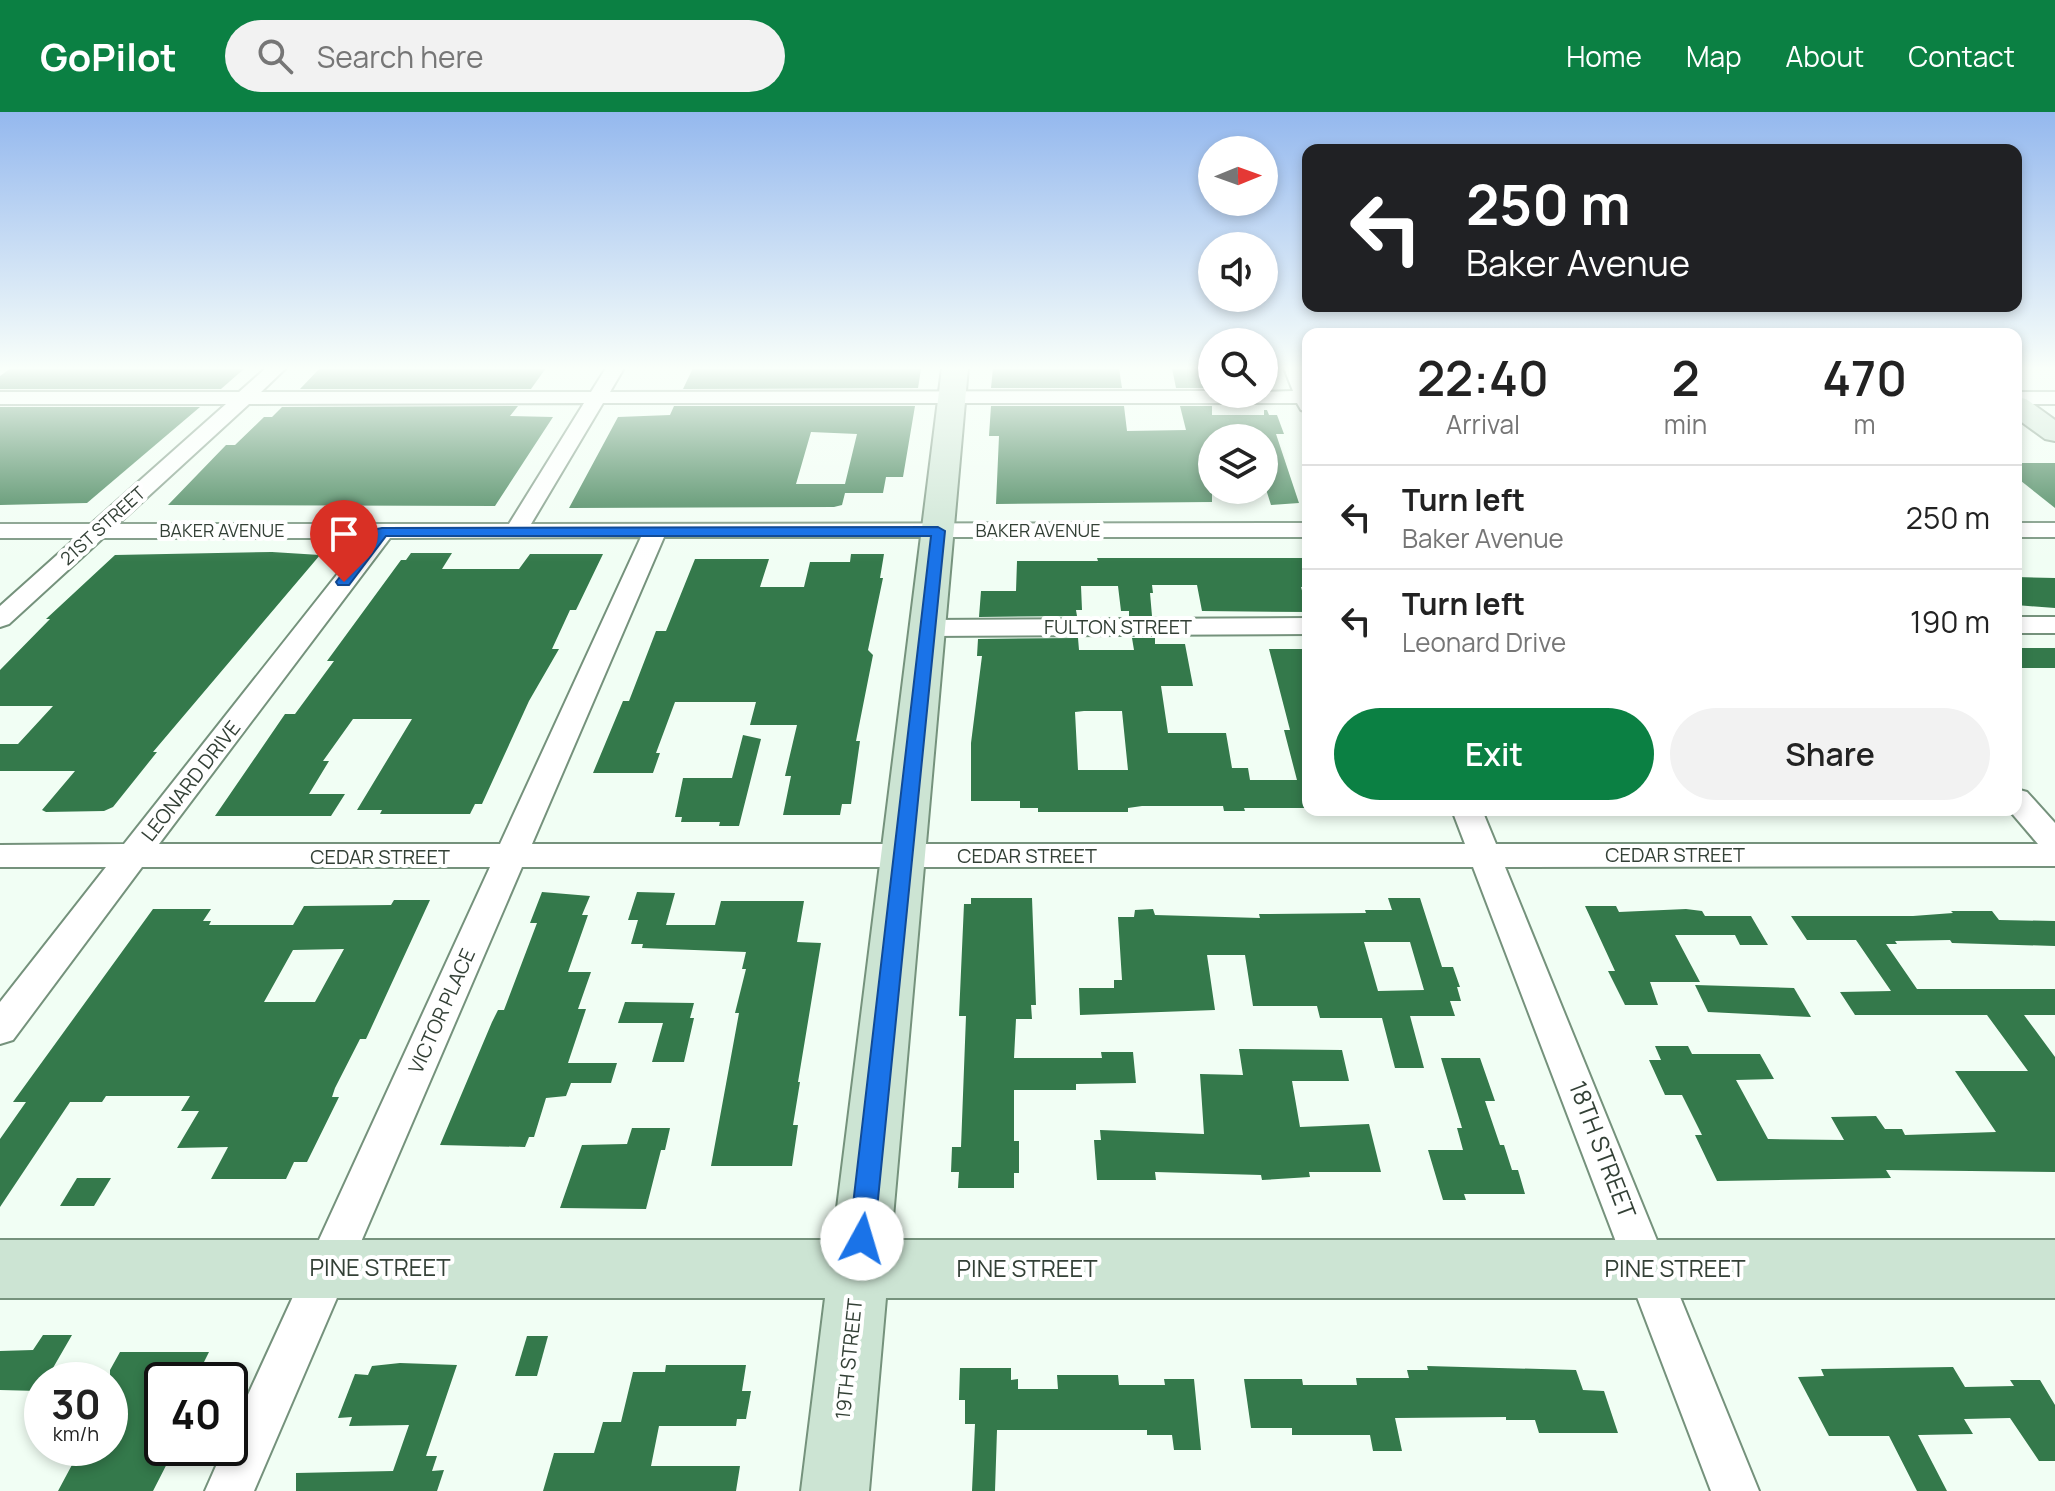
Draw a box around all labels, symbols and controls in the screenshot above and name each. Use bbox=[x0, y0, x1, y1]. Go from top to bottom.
search box bbox=[225, 20, 785, 92]
text: GoPilot bbox=[40, 30, 177, 82]
icon: search bbox=[253, 34, 297, 78]
text: Search here bbox=[317, 36, 484, 77]
text: Home bbox=[1566, 37, 1642, 75]
text: Map bbox=[1686, 37, 1742, 75]
text: About bbox=[1786, 37, 1864, 75]
text: Contact bbox=[1908, 37, 2015, 75]
north arrow bbox=[1198, 136, 1278, 216]
map controls bbox=[1198, 136, 1278, 504]
text: 250 m bbox=[1466, 165, 1631, 242]
icon: left bbox=[1334, 176, 1438, 280]
button: sound bbox=[1198, 232, 1278, 312]
text: Baker Avenue bbox=[1466, 238, 1690, 287]
button: search bbox=[1198, 328, 1278, 408]
text: 22:40 bbox=[1417, 345, 1549, 410]
text: 2 bbox=[1671, 345, 1700, 410]
text: 470 bbox=[1822, 345, 1907, 410]
text: Arrival bbox=[1446, 406, 1520, 442]
text: min bbox=[1664, 406, 1707, 442]
text: m bbox=[1854, 406, 1876, 442]
button: layers bbox=[1198, 424, 1278, 504]
text: Turn left bbox=[1402, 479, 1525, 520]
street label: 21ST STREET bbox=[55, 480, 150, 570]
icon: left bbox=[1334, 495, 1378, 539]
text: 250 m bbox=[1906, 497, 1990, 538]
pin bbox=[310, 500, 378, 582]
icon: arrive bbox=[322, 512, 366, 556]
street label: BAKER AVENUE bbox=[160, 518, 284, 542]
street label: BAKER AVENUE bbox=[976, 518, 1100, 542]
text: Baker Avenue bbox=[1402, 520, 1564, 556]
text: Turn left bbox=[1402, 583, 1525, 624]
icon: left bbox=[1334, 599, 1378, 643]
text: 190 m bbox=[1910, 601, 1990, 642]
street label: FULTON STREET bbox=[1044, 613, 1192, 640]
text: Leonard Drive bbox=[1402, 624, 1566, 660]
button: Exit bbox=[1334, 708, 1654, 800]
button: Share bbox=[1670, 708, 1990, 800]
street label: LEONARD DRIVE bbox=[135, 715, 246, 847]
street label: CEDAR STREET bbox=[1605, 841, 1745, 868]
street label: CEDAR STREET bbox=[957, 842, 1097, 869]
street label: CEDAR STREET bbox=[310, 843, 450, 870]
street label: VICTOR PLACE bbox=[402, 944, 481, 1078]
street label: 18TH STREET bbox=[1562, 1076, 1645, 1224]
position arrow bbox=[820, 1197, 904, 1281]
street label: PINE STREET bbox=[310, 1250, 451, 1283]
street label: PINE STREET bbox=[957, 1251, 1098, 1284]
street label: PINE STREET bbox=[1605, 1251, 1746, 1284]
street label: 19TH STREET bbox=[829, 1297, 868, 1421]
speed limit sign: 40 bbox=[144, 1362, 248, 1466]
text: 30 bbox=[51, 1376, 101, 1431]
text: km/h bbox=[53, 1420, 99, 1447]

